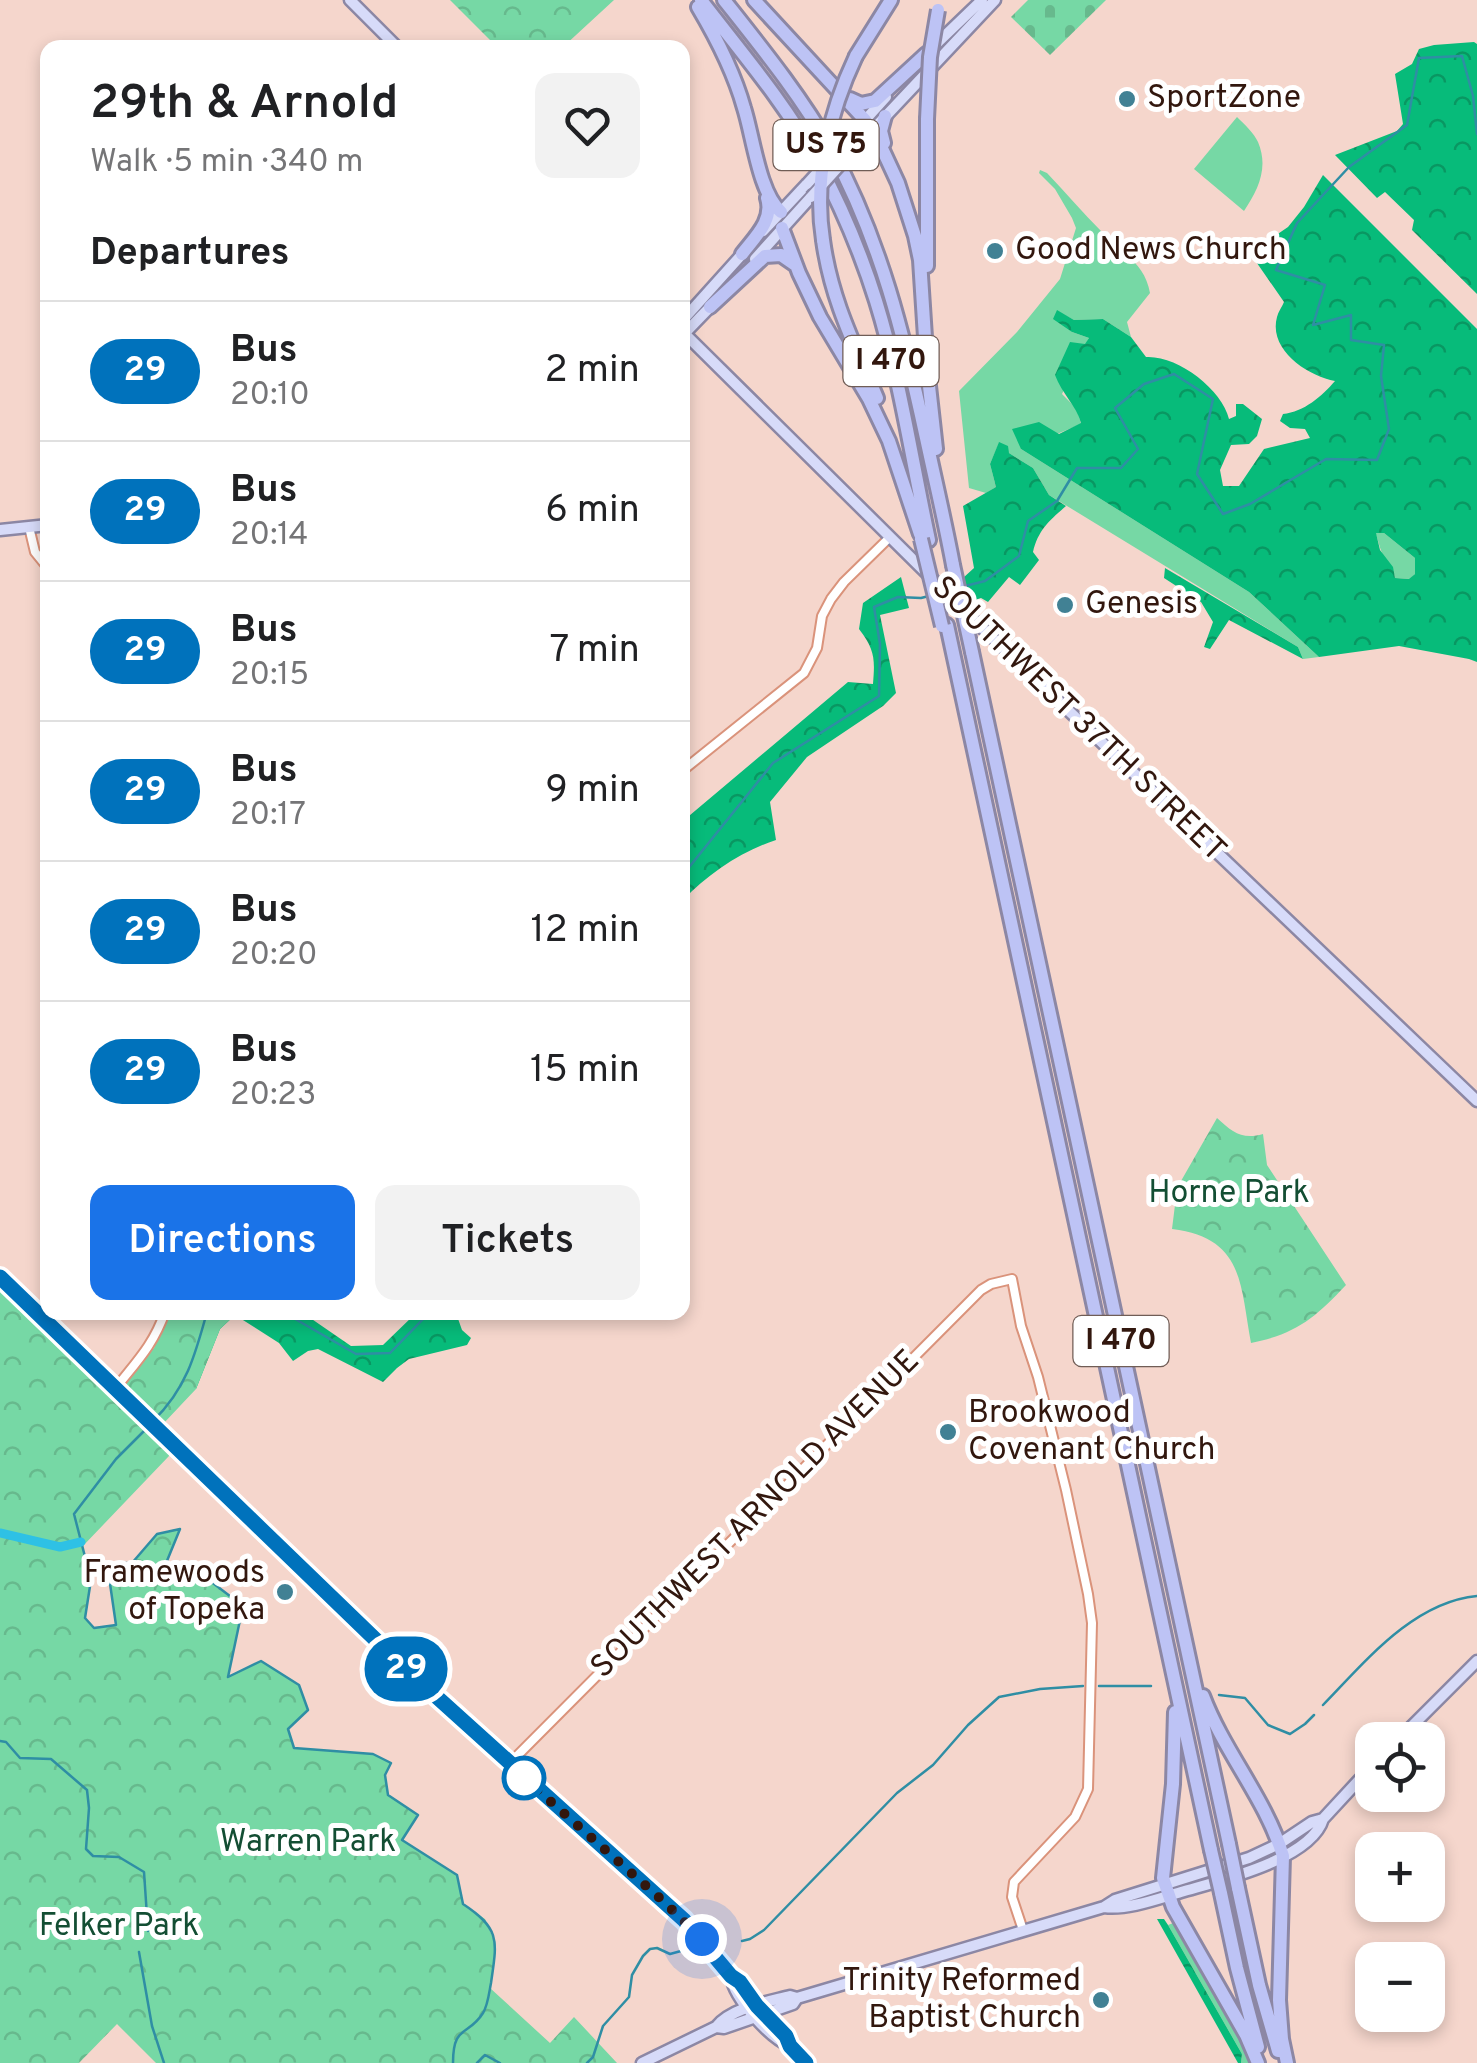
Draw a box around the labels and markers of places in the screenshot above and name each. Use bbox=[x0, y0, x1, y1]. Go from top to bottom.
place label: SportZone bbox=[1147, 79, 1301, 119]
marker: SportZone bbox=[1116, 88, 1138, 110]
place label: Good News Church bbox=[1015, 231, 1287, 271]
marker: Good News Church bbox=[984, 240, 1006, 262]
place label: Genesis bbox=[1085, 585, 1198, 625]
marker: Genesis bbox=[1054, 594, 1076, 616]
place label: Brookwood Covenant Church bbox=[968, 1394, 1216, 1471]
marker: Brookwood Covenant Church bbox=[937, 1421, 959, 1443]
place label: Framewoods of Topeka bbox=[84, 1554, 265, 1631]
marker: Framewoods of Topeka bbox=[274, 1581, 296, 1603]
unlabelled marker bbox=[503, 1757, 545, 1799]
place label: Trinity Reformed Baptist Church bbox=[842, 1962, 1081, 2039]
marker: Trinity Reformed Baptist Church bbox=[1090, 1989, 1112, 2011]

